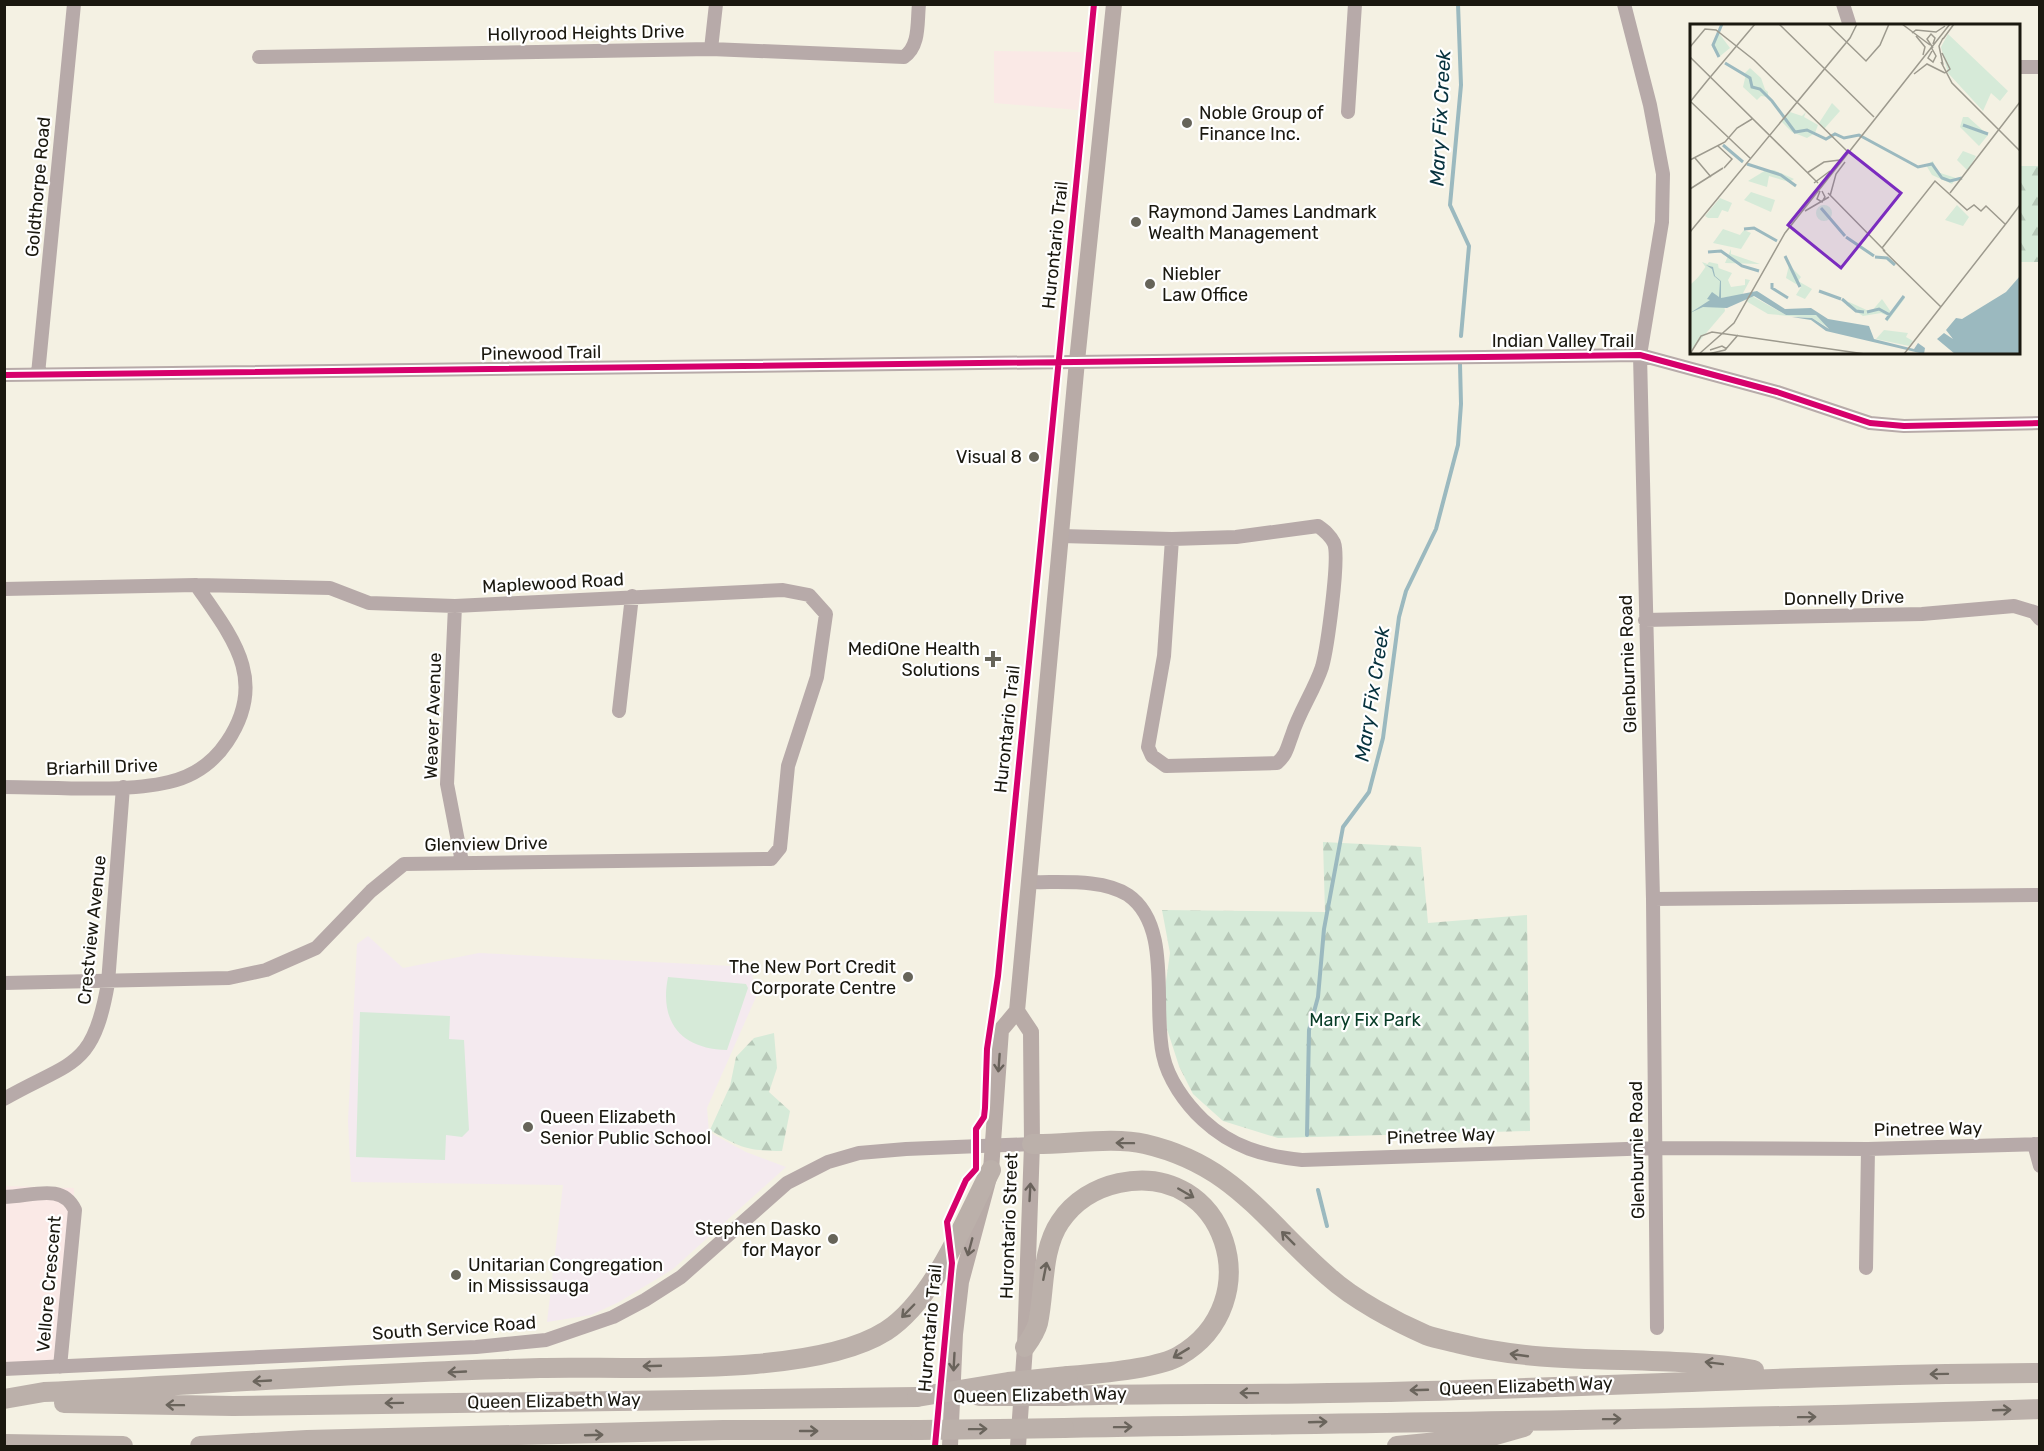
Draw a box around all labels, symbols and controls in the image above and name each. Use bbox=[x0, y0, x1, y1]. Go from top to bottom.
street label: Hollyrood Heights Drive bbox=[487, 20, 685, 46]
inset map bbox=[1690, 24, 2020, 354]
water label: Mary Fix Creek bbox=[1424, 48, 1456, 187]
place label: Noble Group of Finance Inc. bbox=[1199, 102, 1324, 145]
street label: Goldthorpe Road bbox=[21, 116, 55, 258]
marker: Noble Group of Finance Inc. bbox=[1180, 116, 1194, 130]
street label: Hurontario Trail bbox=[1037, 180, 1073, 310]
place label: Raymond James Landmark Wealth Management bbox=[1148, 201, 1377, 244]
marker: Raymond James Landmark Wealth Management bbox=[1129, 215, 1143, 229]
place label: Niebler Law Office bbox=[1162, 263, 1248, 306]
marker: Niebler Law Office bbox=[1143, 277, 1157, 291]
street label: Indian Valley Trail bbox=[1492, 330, 1634, 352]
street label: Pinewood Trail bbox=[481, 341, 601, 365]
place label: Visual 8 bbox=[956, 446, 1022, 468]
marker: Visual 8 bbox=[1027, 450, 1041, 464]
street label: Maplewood Road bbox=[482, 568, 624, 598]
street label: Donnelly Drive bbox=[1784, 586, 1904, 610]
street label: Glenburnie Road bbox=[1615, 594, 1641, 734]
water label: Mary Fix Creek bbox=[1349, 624, 1395, 763]
place label: MediOne Health Solutions bbox=[848, 638, 980, 681]
marker: MediOne Health Solutions bbox=[984, 650, 1002, 668]
street label: Weaver Avenue bbox=[420, 652, 446, 780]
street label: Hurontario Trail bbox=[989, 664, 1025, 794]
street label: Briarhill Drive bbox=[46, 754, 158, 780]
street label: Glenview Drive bbox=[424, 832, 548, 856]
street label: Crestview Avenue bbox=[73, 854, 111, 1006]
place label: The New Port Credit Corporate Centre bbox=[729, 956, 896, 999]
marker: The New Port Credit Corporate Centre bbox=[901, 970, 915, 984]
park label: Mary Fix Park bbox=[1309, 1009, 1421, 1031]
one-way arrow bbox=[993, 1053, 1004, 1073]
street label: Glenburnie Road bbox=[1625, 1081, 1649, 1219]
place label: Queen Elizabeth Senior Public School bbox=[540, 1106, 711, 1149]
street label: Pinetree Way bbox=[1874, 1117, 1982, 1141]
marker: Queen Elizabeth Senior Public School bbox=[521, 1120, 535, 1134]
street label: Pinetree Way bbox=[1386, 1123, 1496, 1149]
one-way arrow bbox=[1115, 1137, 1135, 1149]
street label: Hurontario Street bbox=[995, 1152, 1023, 1300]
one-way arrow bbox=[1024, 1182, 1035, 1202]
one-way arrow bbox=[1177, 1187, 1194, 1199]
street label: Vellore Crescent bbox=[32, 1215, 66, 1353]
place label: Stephen Dasko for Mayor bbox=[695, 1218, 821, 1261]
one-way arrow bbox=[1281, 1231, 1296, 1246]
marker: Stephen Dasko for Mayor bbox=[826, 1232, 840, 1246]
one-way arrow bbox=[964, 1237, 976, 1256]
place label: Unitarian Congregation in Mississauga bbox=[468, 1254, 663, 1297]
one-way arrow bbox=[1040, 1262, 1051, 1282]
street label: Hurontario Trail bbox=[913, 1263, 947, 1393]
marker: Unitarian Congregation in Mississauga bbox=[449, 1268, 463, 1282]
one-way arrow bbox=[901, 1303, 915, 1318]
street label: South Service Road bbox=[371, 1311, 537, 1345]
one-way arrow bbox=[1173, 1348, 1190, 1360]
one-way arrow bbox=[1510, 1349, 1530, 1360]
one-way arrow bbox=[948, 1351, 959, 1371]
one-way arrow bbox=[1705, 1358, 1724, 1369]
one-way arrow bbox=[642, 1360, 662, 1372]
one-way arrow bbox=[447, 1366, 467, 1377]
one-way arrow bbox=[1930, 1368, 1950, 1380]
street label: Queen Elizabeth Way bbox=[1439, 1372, 1613, 1400]
one-way arrow bbox=[253, 1376, 273, 1387]
street label: Queen Elizabeth Way bbox=[953, 1382, 1127, 1408]
one-way arrow bbox=[1410, 1385, 1429, 1396]
one-way arrow bbox=[1239, 1387, 1259, 1399]
street label: Queen Elizabeth Way bbox=[467, 1388, 641, 1414]
one-way arrow bbox=[384, 1397, 404, 1409]
one-way arrow bbox=[165, 1399, 185, 1411]
one-way arrow bbox=[1991, 1404, 2011, 1416]
one-way arrow bbox=[1796, 1411, 1816, 1423]
one-way arrow bbox=[1601, 1413, 1621, 1425]
one-way arrow bbox=[1307, 1416, 1327, 1428]
one-way arrow bbox=[1112, 1421, 1132, 1433]
one-way arrow bbox=[968, 1424, 988, 1435]
one-way arrow bbox=[798, 1425, 818, 1437]
one-way arrow bbox=[583, 1429, 603, 1441]

